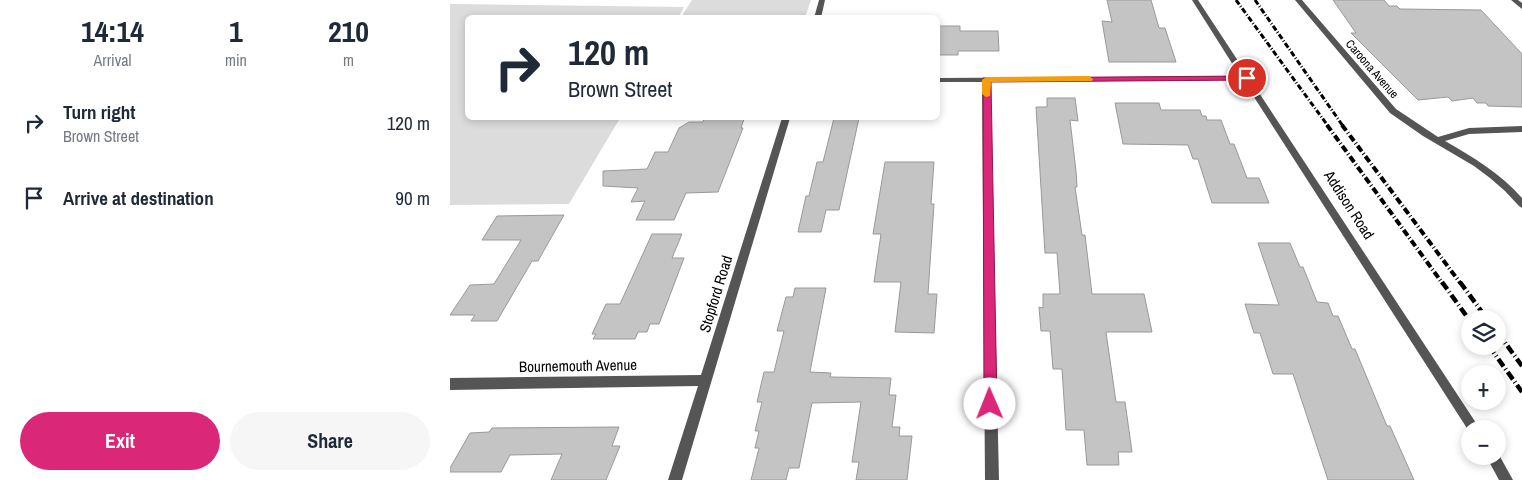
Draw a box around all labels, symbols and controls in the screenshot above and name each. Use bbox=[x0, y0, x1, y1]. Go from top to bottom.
text: 14:14 bbox=[81, 11, 144, 51]
text: 1 bbox=[229, 11, 243, 51]
text: 210 bbox=[328, 11, 369, 51]
text: 120 m bbox=[568, 29, 649, 76]
icon: right bbox=[485, 35, 550, 100]
street label: Caroona Avenue bbox=[1342, 36, 1402, 102]
text: Arrival bbox=[94, 49, 131, 71]
text: min bbox=[225, 49, 247, 71]
text: m bbox=[343, 49, 354, 71]
pin bbox=[1226, 57, 1268, 99]
icon: arrive bbox=[1233, 64, 1261, 92]
text: Brown Street bbox=[568, 74, 672, 104]
text: Turn right bbox=[63, 99, 135, 125]
icon: right bbox=[20, 109, 48, 137]
text: 120 m bbox=[387, 110, 430, 136]
text: Brown Street bbox=[63, 125, 139, 147]
street label: Addison Road bbox=[1319, 165, 1379, 243]
icon: arrive bbox=[20, 184, 48, 212]
text: Arrive at destination bbox=[63, 185, 214, 211]
text: 90 m bbox=[395, 185, 430, 211]
street label: Stopford Road bbox=[694, 253, 737, 335]
map controls bbox=[1461, 310, 1506, 465]
button: layers bbox=[1461, 310, 1506, 355]
street label: Bournemouth Avenue bbox=[519, 354, 637, 377]
button: + bbox=[1461, 365, 1506, 410]
position arrow bbox=[963, 377, 1015, 429]
button: Exit bbox=[20, 412, 220, 470]
button: Share bbox=[230, 412, 430, 470]
button: − bbox=[1461, 420, 1506, 465]

